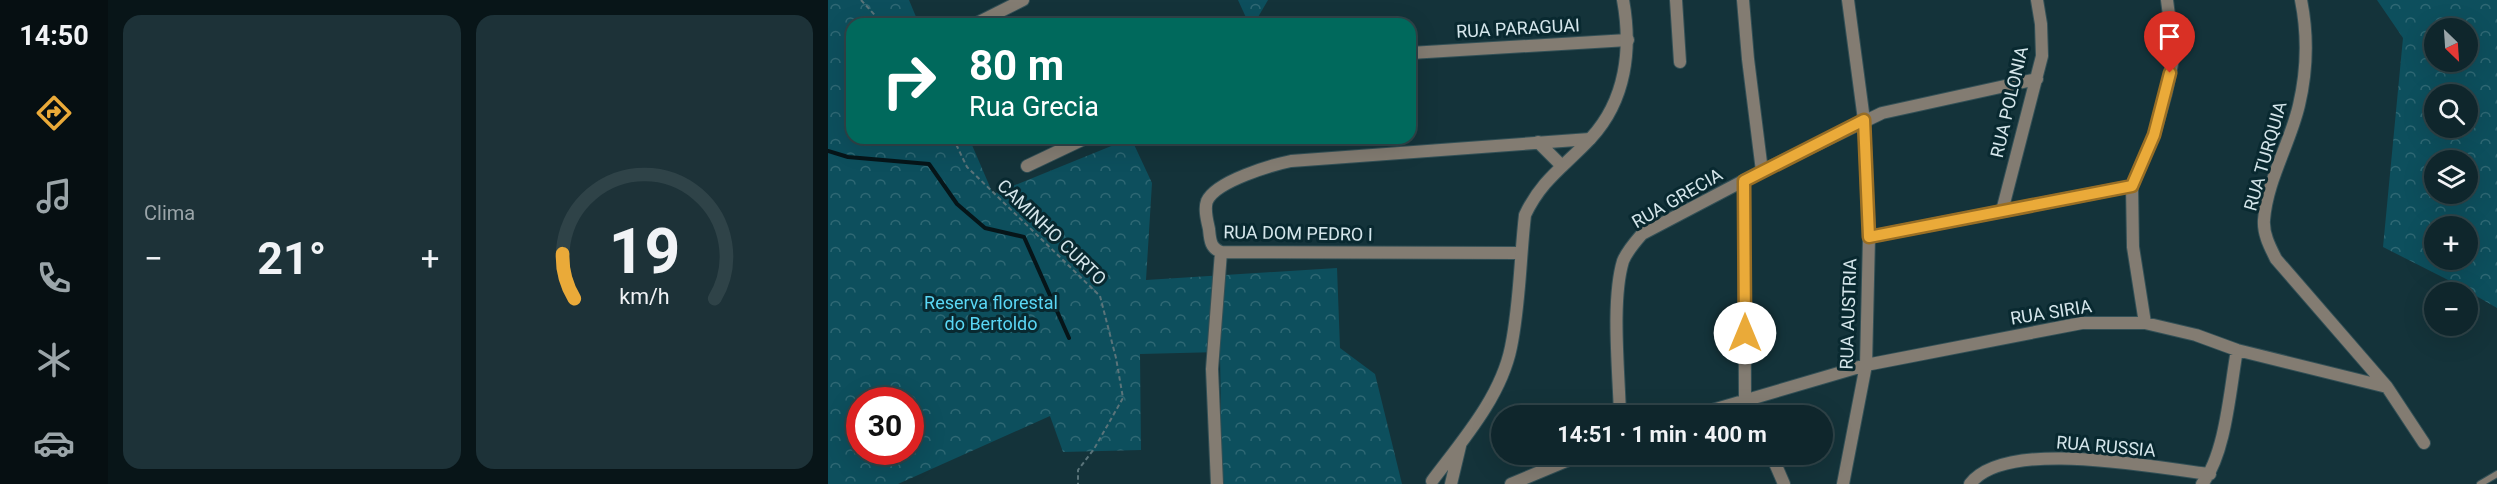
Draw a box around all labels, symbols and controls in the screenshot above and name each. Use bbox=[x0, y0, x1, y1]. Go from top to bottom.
pin bbox=[2144, 11, 2195, 73]
street label: RUA PARAGUAI bbox=[1456, 14, 1580, 42]
north arrow bbox=[2424, 18, 2478, 72]
map controls bbox=[2424, 18, 2478, 336]
text: 14:50 bbox=[19, 20, 89, 52]
icon: arrive bbox=[2153, 20, 2186, 53]
text: 80 m bbox=[969, 41, 1064, 90]
icon: right bbox=[870, 42, 948, 120]
street label: RUA POLONIA bbox=[1986, 44, 2032, 160]
button: search bbox=[2424, 84, 2478, 138]
text: Rua Grecia bbox=[969, 91, 1099, 123]
icon: directions bbox=[33, 92, 75, 134]
street label: RUA TURQUIA bbox=[2239, 99, 2291, 213]
button: layers bbox=[2424, 150, 2478, 204]
street label: RUA GRECIA bbox=[1628, 164, 1726, 232]
icon: music bbox=[33, 175, 75, 217]
street label: CAMINHO CURTO bbox=[993, 175, 1111, 289]
text: Clima bbox=[144, 201, 195, 225]
text: 19 bbox=[608, 215, 680, 288]
button: + bbox=[2424, 216, 2478, 270]
street label: RUA DOM PEDRO I bbox=[1223, 221, 1373, 245]
text: 21° bbox=[257, 232, 326, 285]
text: − bbox=[144, 239, 163, 278]
text: + bbox=[421, 239, 440, 278]
icon: phone bbox=[33, 257, 75, 299]
street label: RUA AUSTRIA bbox=[1836, 258, 1860, 370]
button: − bbox=[2424, 282, 2478, 336]
text: km/h bbox=[619, 284, 669, 309]
park label: Reserva florestal do Bertoldo bbox=[924, 292, 1058, 334]
street label: RUA SIRIA bbox=[2009, 295, 2094, 329]
position arrow bbox=[1713, 301, 1777, 365]
icon: climate bbox=[33, 339, 75, 381]
speed limit sign: 30 bbox=[846, 387, 924, 465]
icon: car bbox=[33, 422, 75, 464]
text: 14:51 · 1 min · 400 m bbox=[1557, 422, 1767, 447]
street label: RUA RUSSIA bbox=[2055, 431, 2157, 461]

